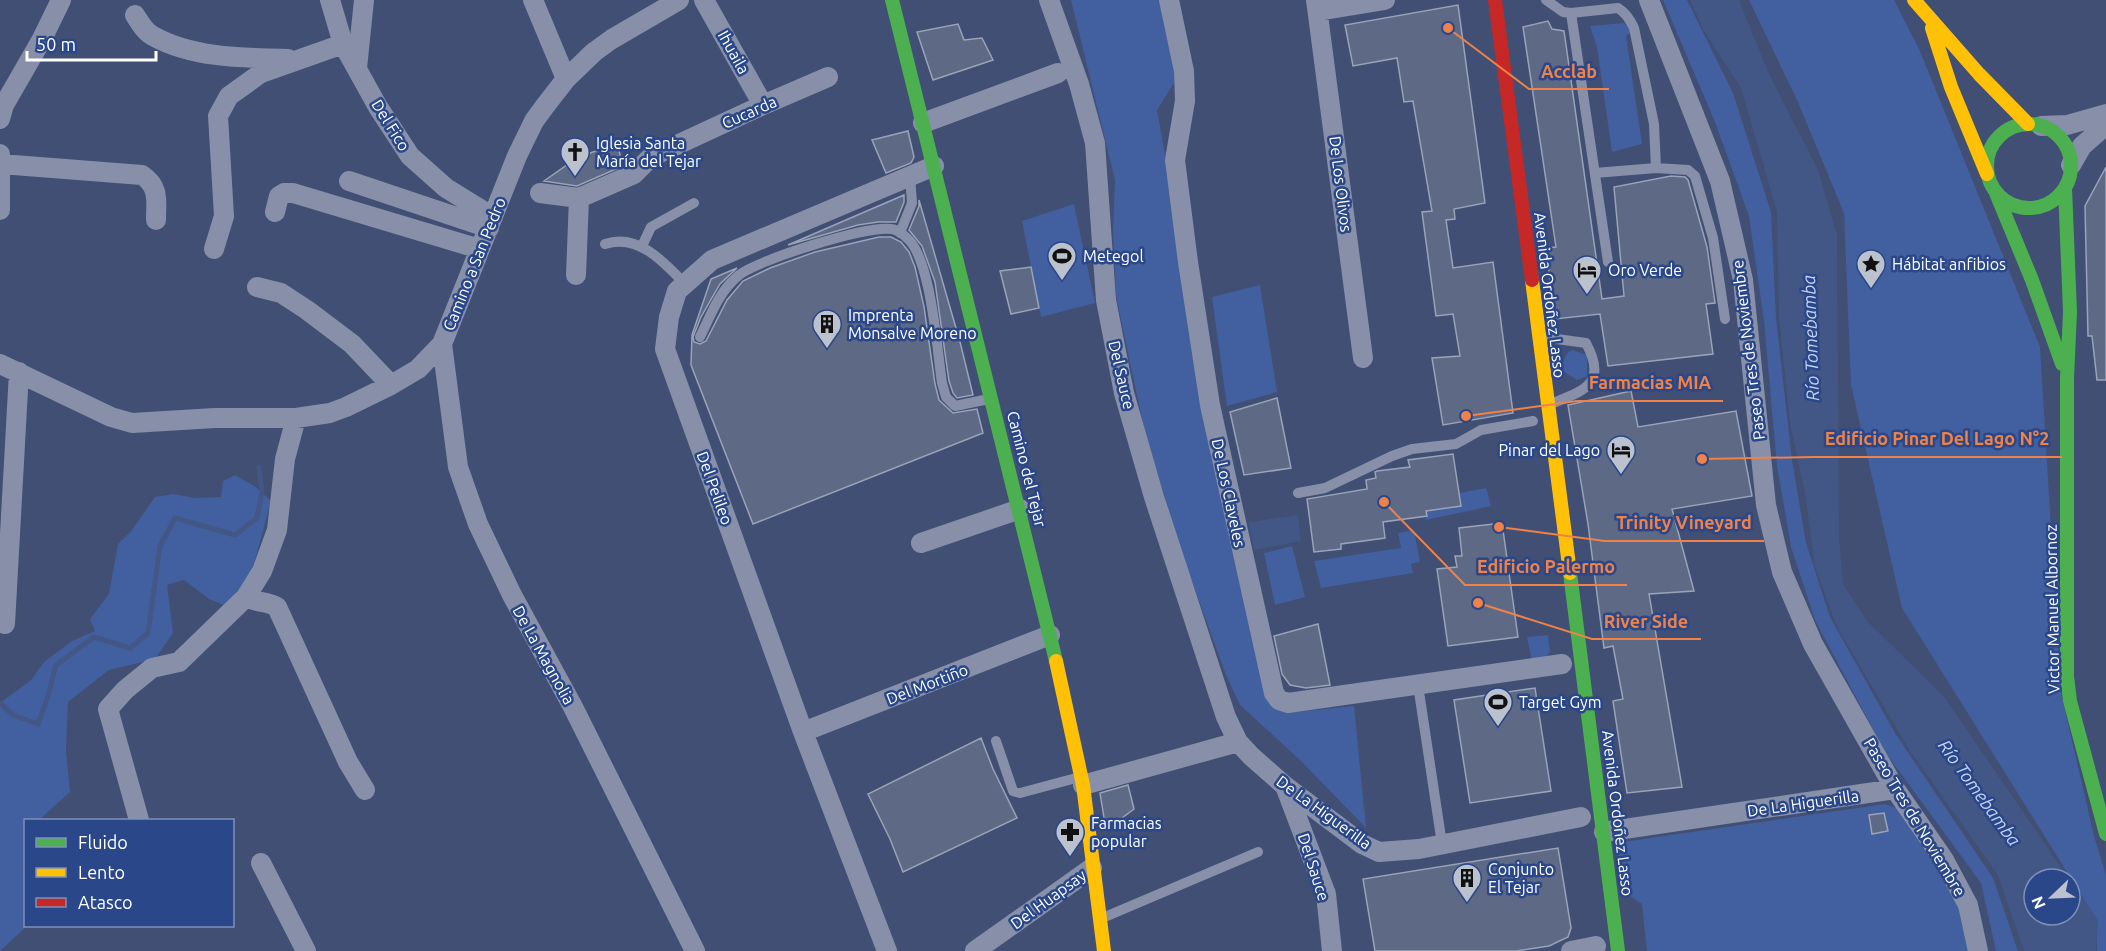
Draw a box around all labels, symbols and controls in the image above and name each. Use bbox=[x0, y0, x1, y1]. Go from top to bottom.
scale bar bbox=[27, 24, 156, 62]
street label: Ihuaila bbox=[715, 27, 753, 77]
text: 50 m bbox=[36, 34, 76, 54]
callout: Acclab bbox=[1529, 53, 1609, 89]
text: Acclab bbox=[1541, 61, 1597, 81]
street label: Cucarda bbox=[719, 92, 779, 132]
street label: Del Fico bbox=[368, 96, 414, 154]
place label: Iglesia Santa María del Tejar bbox=[596, 134, 701, 170]
street label: De Los Olivos bbox=[1326, 135, 1356, 233]
church icon: Iglesia Santa María del Tejar bbox=[559, 136, 591, 178]
street label: Camino a San Pedro bbox=[439, 195, 509, 333]
street label: Avenida Ordoñez Lasso bbox=[1531, 211, 1569, 379]
sports icon: Metegol bbox=[1046, 240, 1078, 282]
place label: Metegol bbox=[1083, 247, 1144, 265]
place icon: Hábitat anfibios bbox=[1855, 248, 1887, 290]
hotel icon: Oro Verde bbox=[1571, 254, 1603, 296]
place label: Hábitat anfibios bbox=[1892, 255, 2006, 273]
street label: Paseo Tres de Noviembre bbox=[1728, 259, 1768, 441]
place label: Oro Verde bbox=[1608, 261, 1682, 279]
water label: Río Tomebamba bbox=[1798, 274, 1822, 401]
place label: Imprenta Monsalve Moreno bbox=[848, 306, 977, 342]
building icon: Imprenta Monsalve Moreno bbox=[811, 308, 843, 350]
street label: Del Sauce bbox=[1105, 339, 1139, 411]
callout: Farmacias MIA bbox=[1577, 365, 1723, 401]
text: Farmacias MIA bbox=[1589, 372, 1712, 392]
street label: Camino del Tejar bbox=[1004, 409, 1050, 529]
callout: Edificio Pinar Del Lago N°2 bbox=[1813, 421, 2062, 457]
text: Edificio Pinar Del Lago N°2 bbox=[1825, 428, 2049, 448]
hotel icon: Pinar del Lago bbox=[1605, 434, 1637, 476]
street label: De Los Claveles bbox=[1209, 437, 1249, 549]
place label: Pinar del Lago bbox=[1498, 441, 1600, 459]
street label: Del Pelileo bbox=[693, 449, 737, 527]
callout: Trinity Vineyard bbox=[1605, 505, 1764, 541]
text: Trinity Vineyard bbox=[1616, 512, 1752, 532]
street label: Victor Manuel Albornoz bbox=[2042, 524, 2062, 694]
callout: Edificio Palermo bbox=[1465, 549, 1627, 585]
text: Edificio Palermo bbox=[1477, 556, 1615, 576]
street label: De La Magnolia bbox=[509, 603, 579, 707]
callout: River Side bbox=[1592, 603, 1701, 639]
text: River Side bbox=[1604, 611, 1688, 631]
street label: Del Mortiño bbox=[884, 660, 970, 708]
sports icon: Target Gym bbox=[1482, 686, 1514, 728]
place label: Target Gym bbox=[1519, 693, 1602, 711]
street label: Avenida Ordoñez Lasso bbox=[1599, 729, 1637, 897]
street label: Paseo Tres de Noviembre bbox=[1861, 735, 1969, 899]
water label: Río Tomebamba bbox=[1935, 736, 2025, 849]
street label: De La Higuerilla bbox=[1273, 772, 1375, 852]
street label: De La Higuerilla bbox=[1746, 786, 1860, 820]
place label: Farmacias popular bbox=[1091, 814, 1162, 850]
pharmacy icon: Farmacias popular bbox=[1054, 816, 1086, 858]
legend bbox=[24, 819, 234, 927]
street label: Del Sauce bbox=[1295, 831, 1333, 903]
text: Fluido bbox=[78, 832, 128, 852]
place label: Conjunto El Tejar bbox=[1488, 860, 1554, 896]
text: Lento bbox=[78, 862, 125, 882]
building icon: Conjunto El Tejar bbox=[1451, 862, 1483, 904]
street label: Del Huapsay bbox=[1007, 865, 1089, 932]
north arrow bbox=[2022, 867, 2082, 927]
text: Atasco bbox=[78, 892, 133, 912]
text: N bbox=[2028, 894, 2049, 912]

